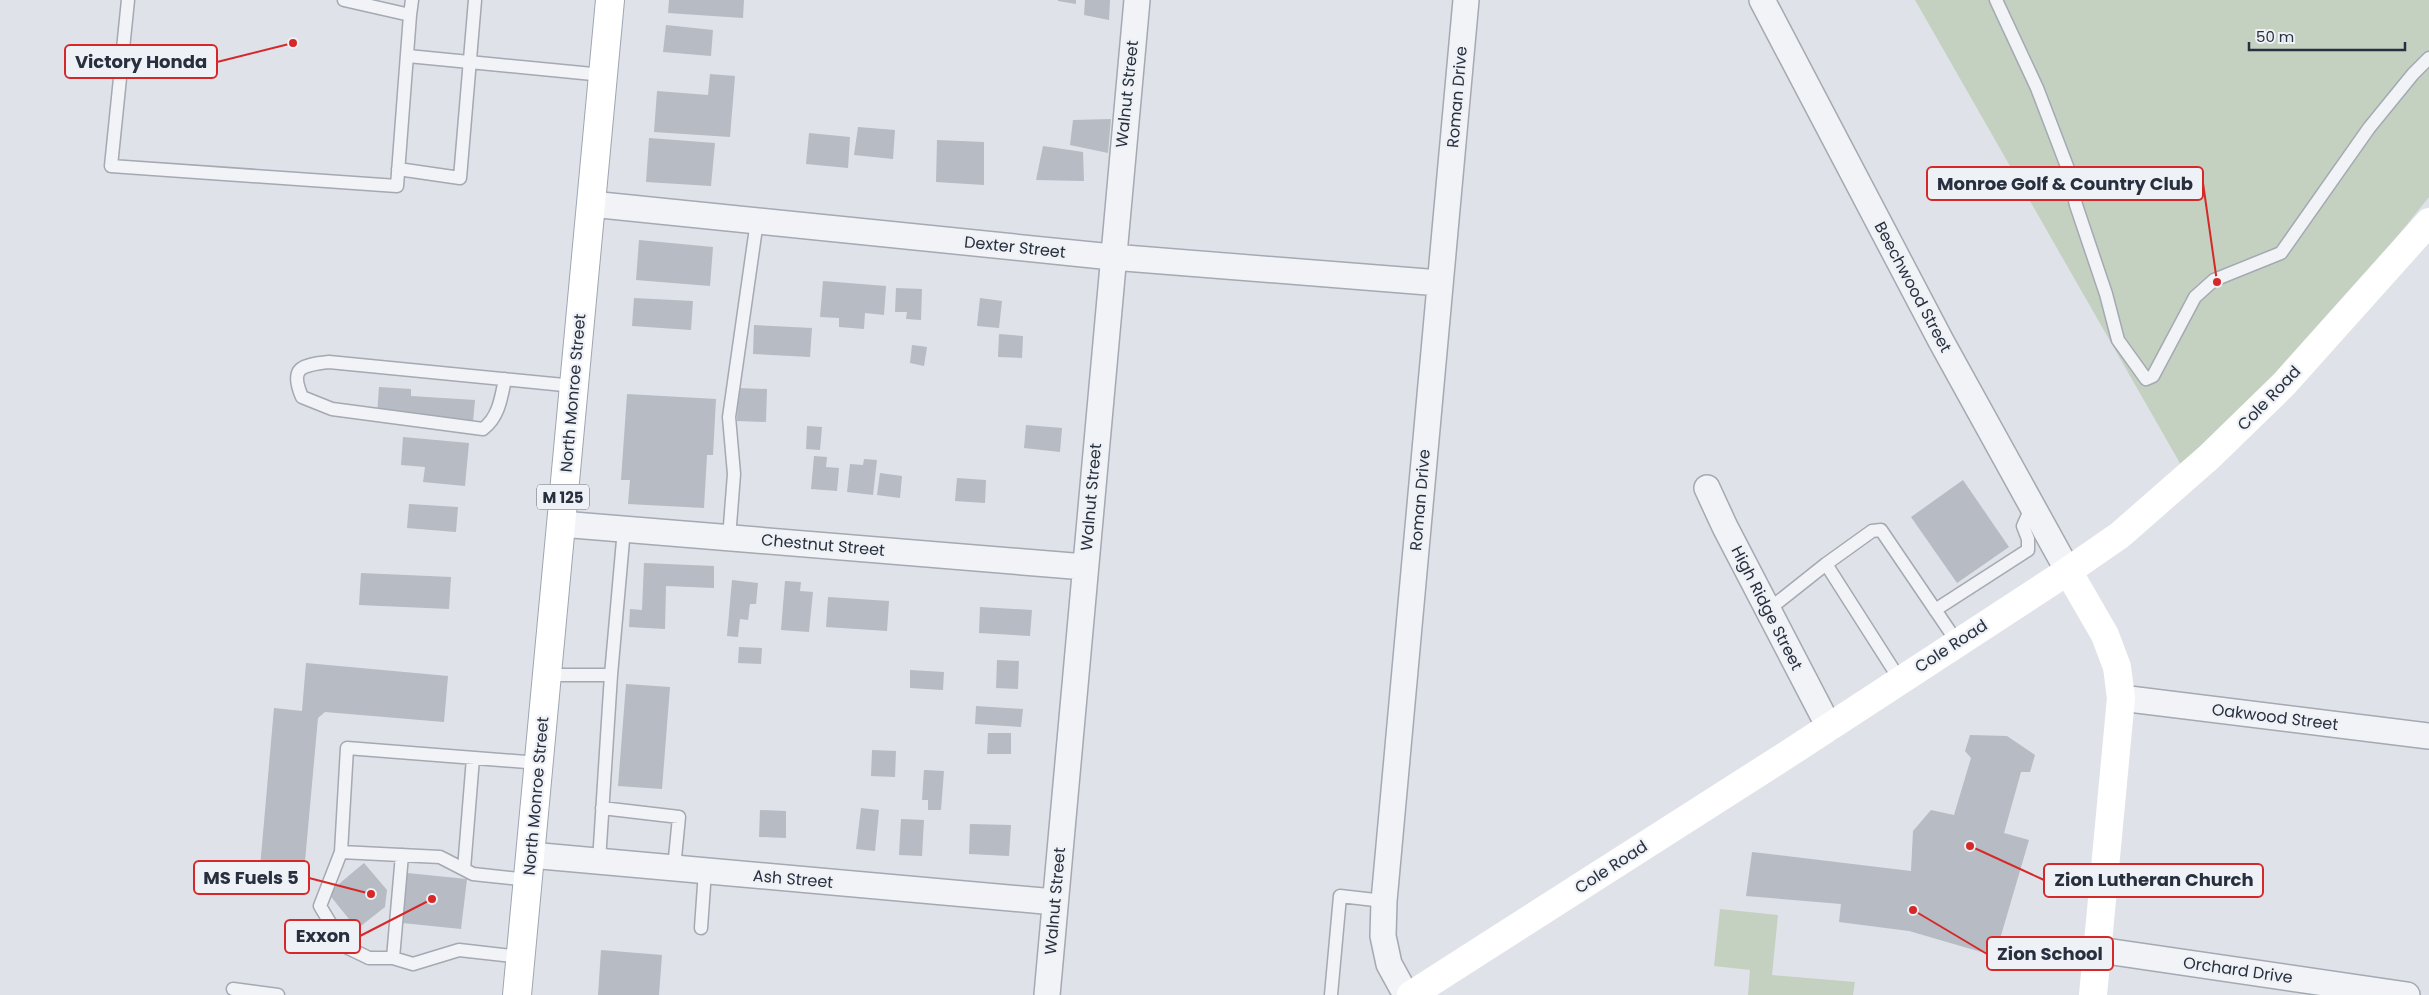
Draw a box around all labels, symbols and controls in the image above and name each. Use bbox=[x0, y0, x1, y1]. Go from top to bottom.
scale bar bbox=[2249, 20, 2405, 52]
text: 50 m bbox=[2256, 26, 2294, 47]
street label: Walnut Street bbox=[1110, 39, 1144, 149]
callout: Victory Honda bbox=[65, 45, 217, 78]
street label: Roman Drive bbox=[1441, 45, 1473, 149]
text: Victory Honda bbox=[75, 49, 207, 74]
callout: Monroe Golf & Country Club bbox=[1927, 167, 2203, 200]
text: Monroe Golf & Country Club bbox=[1937, 171, 2193, 196]
street label: Beechwood Street bbox=[1869, 218, 1957, 357]
street label: Dexter Street bbox=[963, 230, 1067, 264]
street label: North Monroe Street bbox=[555, 312, 591, 473]
street label: Cole Road bbox=[2232, 360, 2306, 436]
street label: Walnut Street bbox=[1075, 442, 1107, 552]
street label: Roman Drive bbox=[1404, 448, 1436, 552]
road number: M 125 bbox=[537, 484, 589, 510]
street label: Chestnut Street bbox=[760, 528, 886, 562]
street label: High Ridge Street bbox=[1726, 542, 1808, 674]
street label: Cole Road bbox=[1910, 614, 1992, 678]
street label: Oakwood Street bbox=[2210, 698, 2340, 736]
street label: North Monroe Street bbox=[518, 715, 554, 876]
street label: Cole Road bbox=[1570, 835, 1652, 899]
street label: Walnut Street bbox=[1039, 846, 1071, 956]
callout: MS Fuels 5 bbox=[194, 861, 309, 894]
street label: Ash Street bbox=[752, 864, 834, 894]
callout: Zion Lutheran Church bbox=[2044, 864, 2263, 897]
text: MS Fuels 5 bbox=[203, 865, 299, 890]
text: Zion Lutheran Church bbox=[2054, 867, 2254, 892]
callout: Exxon bbox=[285, 920, 360, 953]
text: Exxon bbox=[296, 923, 350, 948]
callout: Zion School bbox=[1987, 937, 2113, 970]
text: Zion School bbox=[1997, 941, 2103, 966]
street label: Orchard Drive bbox=[2182, 951, 2294, 989]

